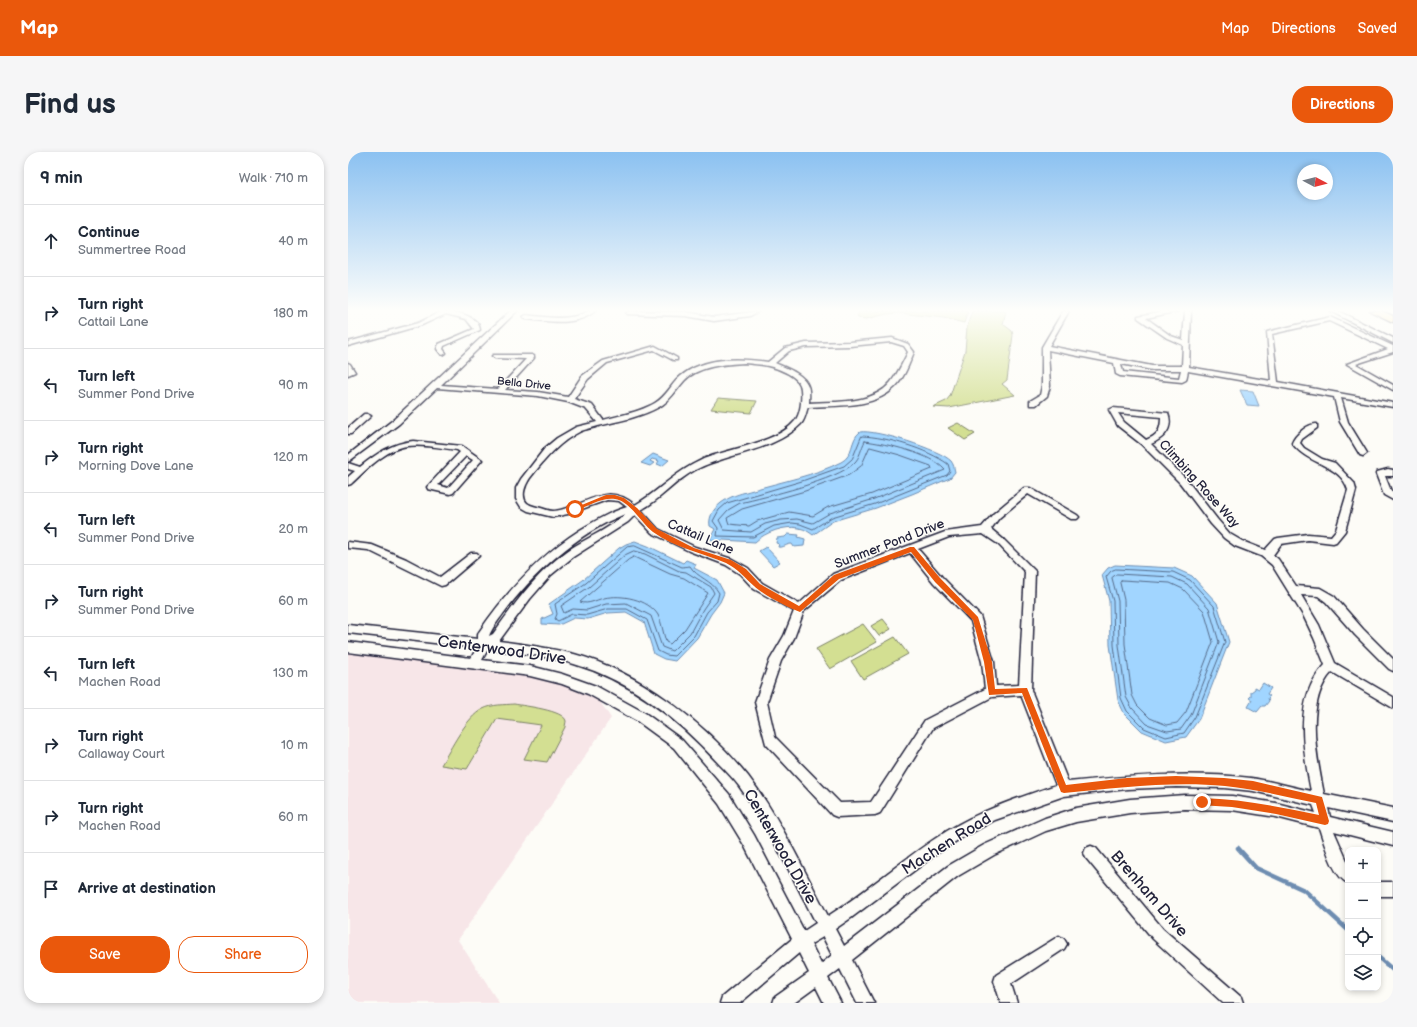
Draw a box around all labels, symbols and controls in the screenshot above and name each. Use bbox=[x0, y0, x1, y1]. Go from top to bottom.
text: Map bbox=[20, 17, 58, 40]
text: Map bbox=[1221, 20, 1249, 37]
text: Directions bbox=[1271, 20, 1336, 37]
text: Saved bbox=[1358, 20, 1397, 37]
button: Directions bbox=[1292, 86, 1393, 123]
text: Find us bbox=[24, 88, 116, 121]
north arrow bbox=[1297, 164, 1333, 200]
text: 9 min bbox=[40, 168, 83, 188]
text: Walk · 710 m bbox=[239, 170, 308, 186]
text: Continue bbox=[78, 223, 140, 242]
icon: ahead bbox=[40, 230, 62, 252]
text: 40 m bbox=[278, 233, 308, 249]
text: Summertree Road bbox=[78, 242, 186, 258]
text: Turn right bbox=[78, 295, 143, 314]
icon: right bbox=[40, 302, 62, 324]
text: 180 m bbox=[273, 305, 308, 321]
text: Cattail Lane bbox=[78, 314, 149, 330]
text: Turn left bbox=[78, 367, 135, 386]
icon: left bbox=[40, 374, 62, 396]
street label: Bella Drive bbox=[496, 374, 552, 393]
text: 90 m bbox=[279, 377, 308, 393]
text: Summer Pond Drive bbox=[78, 386, 194, 402]
street label: Climbing Rose Way bbox=[1156, 436, 1243, 531]
text: Turn right bbox=[78, 439, 143, 458]
icon: right bbox=[40, 446, 62, 468]
text: 120 m bbox=[273, 449, 308, 465]
text: Morning Dove Lane bbox=[78, 458, 193, 474]
route start bbox=[566, 500, 584, 518]
text: Turn left bbox=[78, 511, 135, 530]
street label: Cattail Lane bbox=[665, 516, 736, 558]
street label: Summer Pond Drive bbox=[832, 516, 947, 572]
icon: left bbox=[40, 518, 62, 540]
text: 20 m bbox=[278, 521, 308, 537]
text: Summer Pond Drive bbox=[78, 530, 194, 546]
text: Turn right bbox=[78, 583, 143, 602]
icon: right bbox=[40, 590, 62, 612]
text: 60 m bbox=[278, 593, 308, 609]
text: Summer Pond Drive bbox=[78, 602, 194, 618]
street label: Centerwood Drive bbox=[436, 632, 568, 669]
text: Turn left bbox=[78, 655, 135, 674]
icon: left bbox=[40, 662, 62, 684]
text: 130 m bbox=[273, 665, 308, 681]
text: Machen Road bbox=[78, 674, 161, 690]
text: Turn right bbox=[78, 727, 143, 746]
icon: right bbox=[40, 734, 62, 756]
text: 10 m bbox=[281, 737, 308, 753]
text: Callaway Court bbox=[78, 746, 165, 762]
street label: Centerwood Drive bbox=[739, 786, 821, 908]
route end bbox=[1193, 793, 1211, 811]
text: Turn right bbox=[78, 799, 143, 818]
icon: right bbox=[40, 806, 62, 828]
text: 60 m bbox=[278, 809, 308, 825]
street label: Machen Road bbox=[899, 809, 995, 879]
text: Machen Road bbox=[78, 818, 161, 834]
street label: Brenham Drive bbox=[1106, 847, 1192, 941]
map controls bbox=[1345, 847, 1381, 991]
button: + bbox=[1345, 847, 1381, 883]
icon: arrive bbox=[40, 878, 62, 900]
text: Arrive at destination bbox=[78, 879, 216, 898]
button: − bbox=[1345, 883, 1381, 919]
button: locate bbox=[1345, 919, 1381, 955]
button: Save bbox=[40, 936, 170, 973]
button: Share bbox=[178, 936, 308, 973]
button: layers bbox=[1345, 955, 1381, 991]

